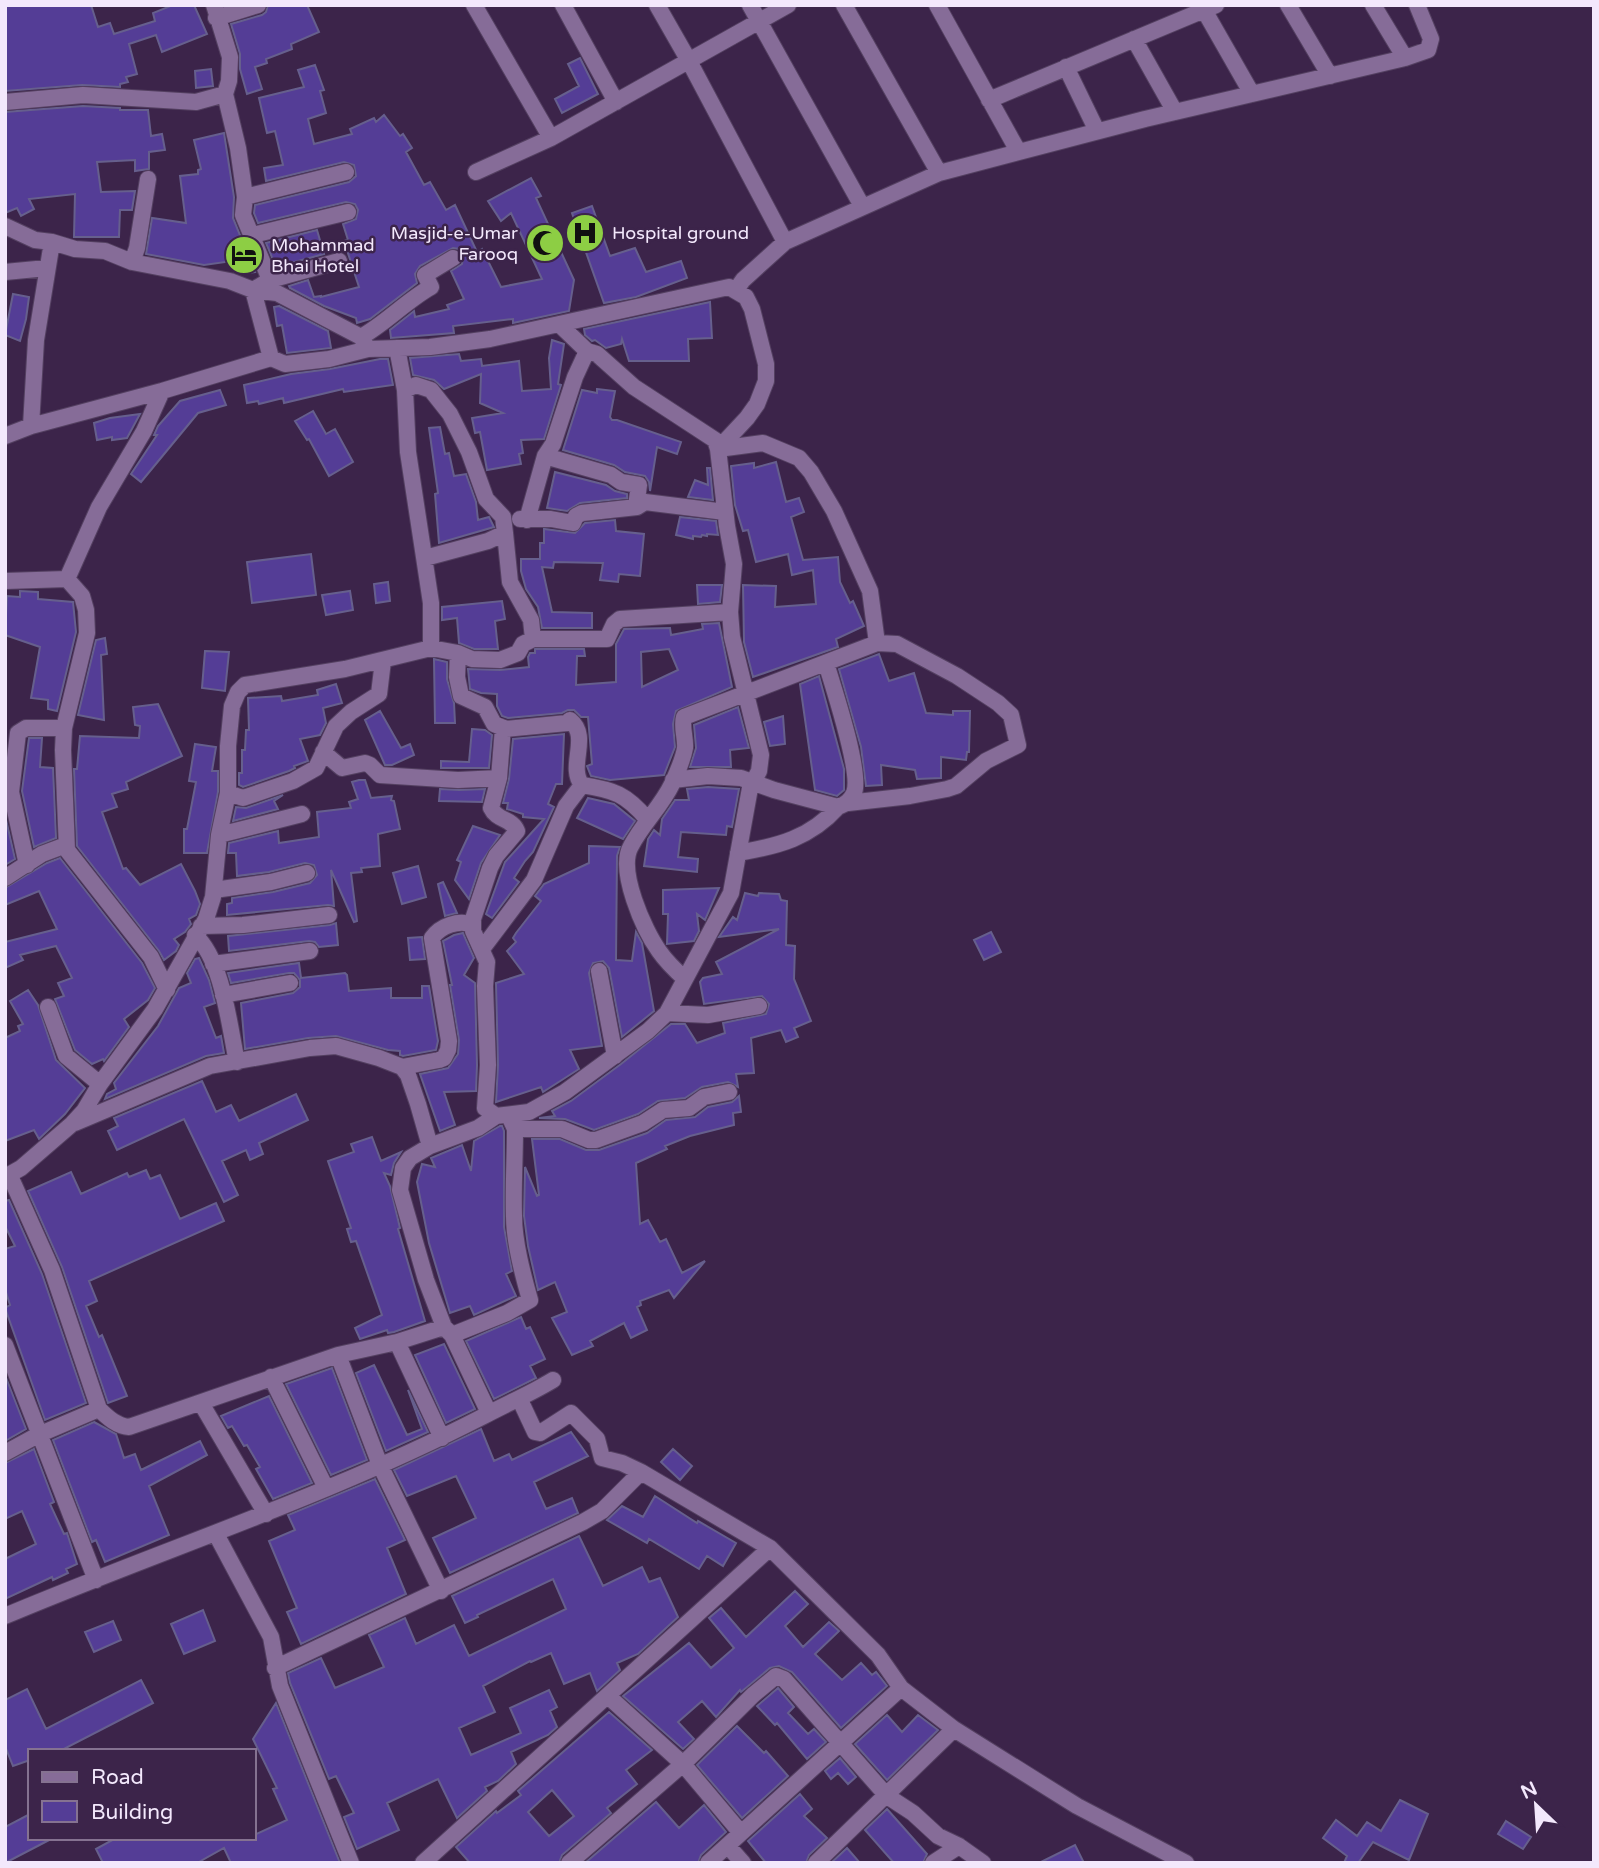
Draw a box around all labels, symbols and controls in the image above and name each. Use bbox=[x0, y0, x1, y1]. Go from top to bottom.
hospital icon: Hospital ground bbox=[564, 212, 606, 254]
place label: Masjid-e-Umar Farooq bbox=[391, 222, 518, 265]
mosque icon: Masjid-e-Umar Farooq bbox=[524, 222, 566, 264]
place label: Hospital ground bbox=[612, 222, 749, 244]
hotel icon: Mohammad Bhai Hotel bbox=[223, 234, 265, 276]
place label: Mohammad Bhai Hotel bbox=[271, 234, 375, 277]
legend bbox=[28, 1749, 256, 1840]
text: Road bbox=[91, 1765, 144, 1790]
north arrow bbox=[1501, 1770, 1571, 1840]
text: N bbox=[1518, 1777, 1541, 1804]
text: Building bbox=[91, 1800, 173, 1825]

